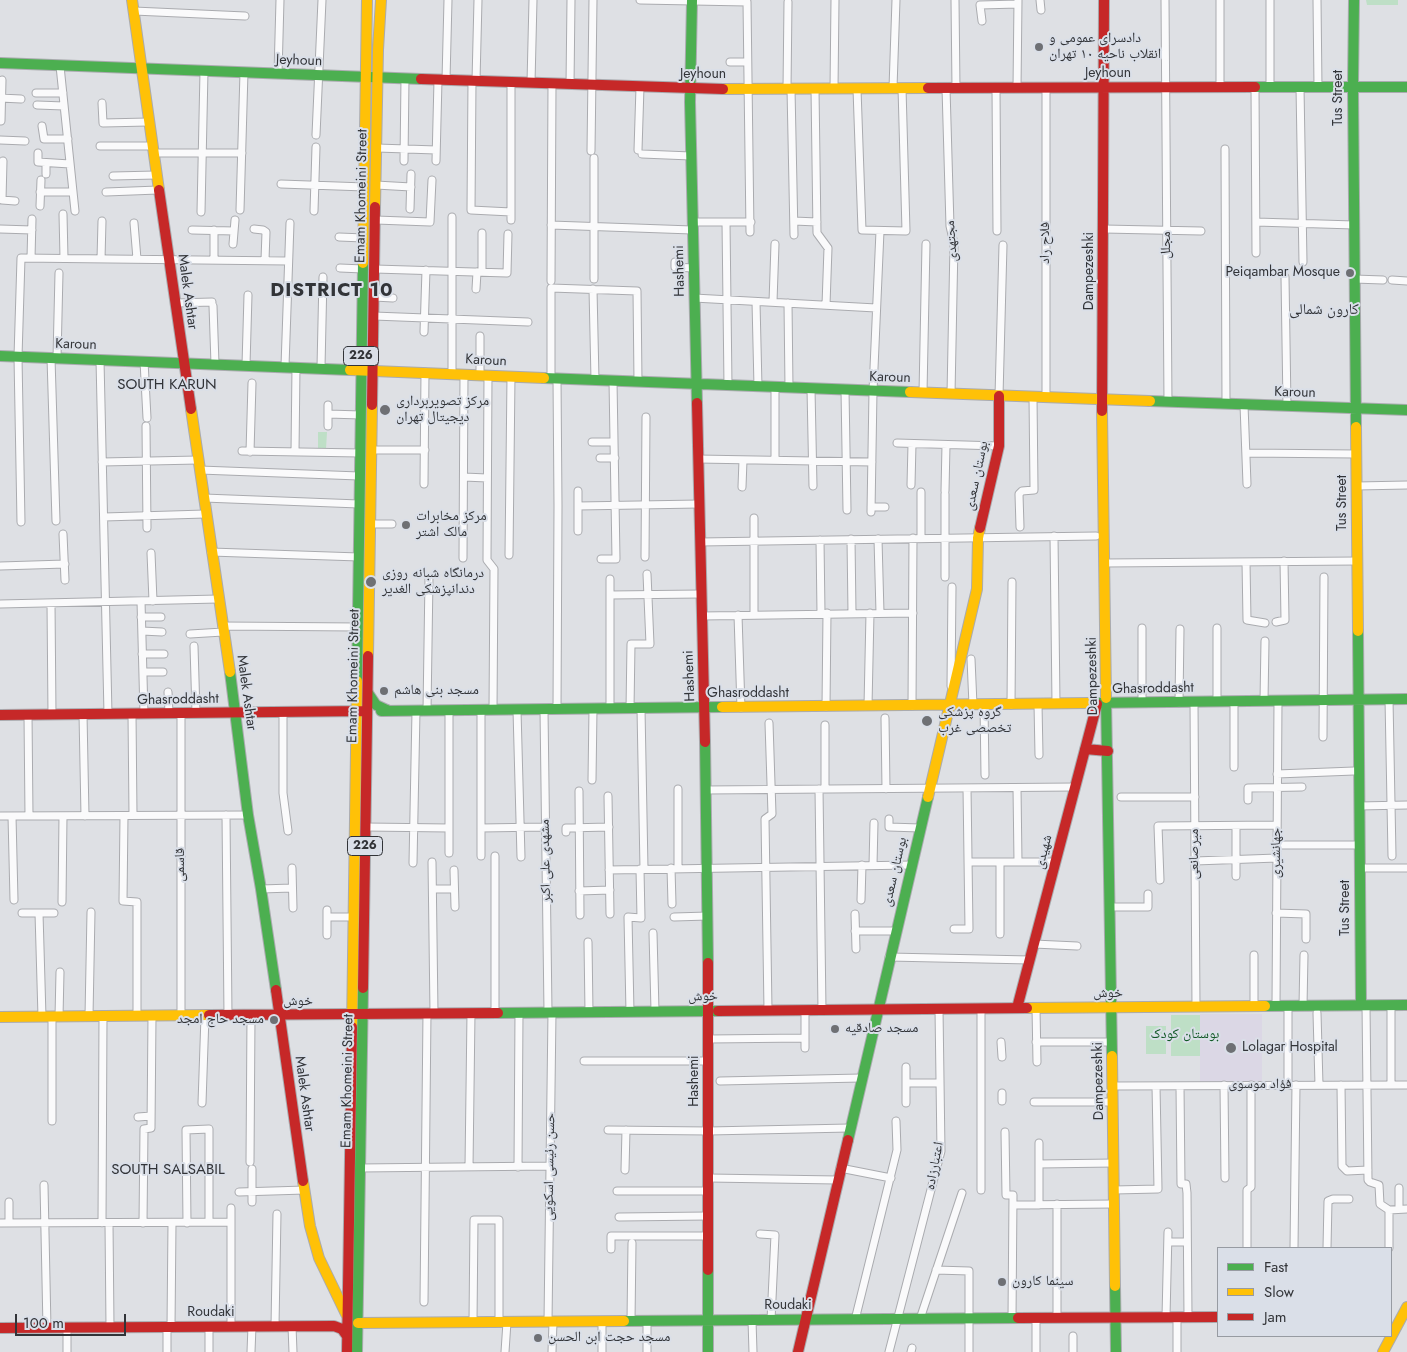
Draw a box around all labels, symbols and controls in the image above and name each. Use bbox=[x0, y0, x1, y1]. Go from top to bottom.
place label: دادسرای عمومی و انقلاب ناحیه ۱۰ تهران bbox=[1049, 31, 1161, 64]
marker: دادسرای عمومی و انقلاب ناحیه ۱۰ تهران bbox=[1033, 41, 1045, 53]
street label: Jeyhoun bbox=[276, 52, 322, 70]
street label: Jeyhoun bbox=[1085, 66, 1131, 82]
street label: Jeyhoun bbox=[680, 67, 726, 83]
street label: Tus Street bbox=[1331, 70, 1347, 126]
street label: Emam Khomeini Street bbox=[352, 129, 372, 263]
street label: مجتهدی bbox=[942, 220, 962, 262]
street label: فلاح راد bbox=[1038, 222, 1054, 264]
street label: مجلل bbox=[1159, 231, 1175, 259]
street label: Dampezeshki bbox=[1082, 232, 1098, 310]
street label: Hashemi bbox=[671, 245, 689, 297]
street label: Malek Ashtar bbox=[173, 253, 201, 331]
place label: Peiqambar Mosque bbox=[1225, 265, 1340, 281]
marker: Peiqambar Mosque bbox=[1344, 267, 1356, 279]
district label: DISTRICT 10 bbox=[269, 280, 395, 302]
district label: کارون شمالی bbox=[1289, 301, 1359, 319]
street label: Karoun bbox=[55, 336, 97, 354]
road number: 226 bbox=[344, 346, 378, 366]
street label: Karoun bbox=[465, 352, 507, 370]
street label: Karoun bbox=[869, 369, 911, 387]
district label: SOUTH KARUN bbox=[110, 376, 224, 394]
street label: Karoun bbox=[1274, 384, 1316, 402]
place label: مرکز تصویربرداری دیجیتال تهران bbox=[396, 394, 489, 427]
marker: مرکز تصویربرداری دیجیتال تهران bbox=[378, 403, 392, 417]
street label: بوستان سعدی bbox=[961, 440, 993, 512]
street label: Tus Street bbox=[1335, 475, 1351, 531]
place label: مرکز مخابرات مالک اشتر bbox=[416, 509, 487, 542]
marker: مرکز مخابرات مالک اشتر bbox=[400, 519, 412, 531]
place label: درمانگاه شبانه روزی دندانپزشکی الغدیر bbox=[382, 566, 484, 598]
marker: درمانگاه شبانه روزی دندانپزشکی الغدیر bbox=[364, 575, 378, 589]
street label: Emam Khomeini Street bbox=[344, 609, 364, 743]
street label: Dampezeshki bbox=[1084, 637, 1102, 715]
street label: Hashemi bbox=[681, 650, 699, 702]
street label: Malek Ashtar bbox=[232, 654, 260, 732]
street label: Ghasroddasht bbox=[1112, 680, 1194, 698]
place label: مسجد بنی هاشم bbox=[394, 683, 479, 699]
marker: مسجد بنی هاشم bbox=[378, 685, 390, 697]
street label: Ghasroddasht bbox=[707, 686, 789, 702]
street label: Ghasroddasht bbox=[137, 691, 219, 709]
place label: گروه پزشکی تخصصی غرب bbox=[938, 705, 1011, 738]
marker: گروه پزشکی تخصصی غرب bbox=[920, 714, 934, 728]
street label: مشهدی علی اکبر bbox=[537, 819, 555, 903]
street label: جهانشیری bbox=[1269, 828, 1285, 878]
street label: میرصانعی bbox=[1187, 829, 1203, 879]
street label: شهیدی bbox=[1031, 833, 1057, 871]
road number: 226 bbox=[348, 836, 382, 856]
street label: بوستان سعدی bbox=[879, 836, 911, 908]
street label: قاسمی bbox=[173, 848, 189, 882]
street label: Tus Street bbox=[1338, 880, 1354, 936]
street label: خوش bbox=[1093, 986, 1123, 1002]
street label: خوش bbox=[688, 988, 718, 1006]
street label: خوش bbox=[283, 994, 313, 1010]
place label: مسجد حاج امجد bbox=[177, 1012, 264, 1028]
marker: مسجد حاج امجد bbox=[268, 1014, 280, 1026]
street label: Emam Khomeini Street bbox=[338, 1014, 358, 1148]
place label: مسجد صادقیه bbox=[845, 1021, 918, 1037]
marker: مسجد صادقیه bbox=[829, 1023, 841, 1035]
park label: بوستان کودک bbox=[1151, 1027, 1219, 1043]
place label: Lolagar Hospital bbox=[1242, 1040, 1338, 1056]
marker: Lolagar Hospital bbox=[1224, 1041, 1238, 1055]
street label: Dampezeshki bbox=[1090, 1042, 1108, 1120]
street label: Malek Ashtar bbox=[290, 1055, 318, 1133]
street label: Hashemi bbox=[687, 1055, 703, 1107]
street label: فؤاد موسوی bbox=[1228, 1077, 1292, 1093]
street label: حسن رئیسی اسکویی bbox=[541, 1113, 559, 1221]
street label: اعتبارزاده bbox=[922, 1140, 948, 1192]
district label: SOUTH SALSABIL bbox=[103, 1161, 233, 1179]
legend bbox=[1217, 1247, 1392, 1337]
text: Fast bbox=[1264, 1256, 1288, 1278]
place label: سینما کارون bbox=[1012, 1274, 1073, 1290]
marker: سینما کارون bbox=[996, 1276, 1008, 1288]
text: Slow bbox=[1264, 1281, 1294, 1303]
street label: Roudaki bbox=[764, 1298, 812, 1314]
scale bar bbox=[18, 1304, 129, 1336]
street label: Roudaki bbox=[187, 1305, 235, 1321]
text: Jam bbox=[1264, 1306, 1287, 1328]
text: 100 m bbox=[23, 1312, 64, 1334]
place label: مسجد حجت ابن الحسن bbox=[548, 1330, 670, 1346]
marker: مسجد حجت ابن الحسن bbox=[532, 1332, 544, 1344]

